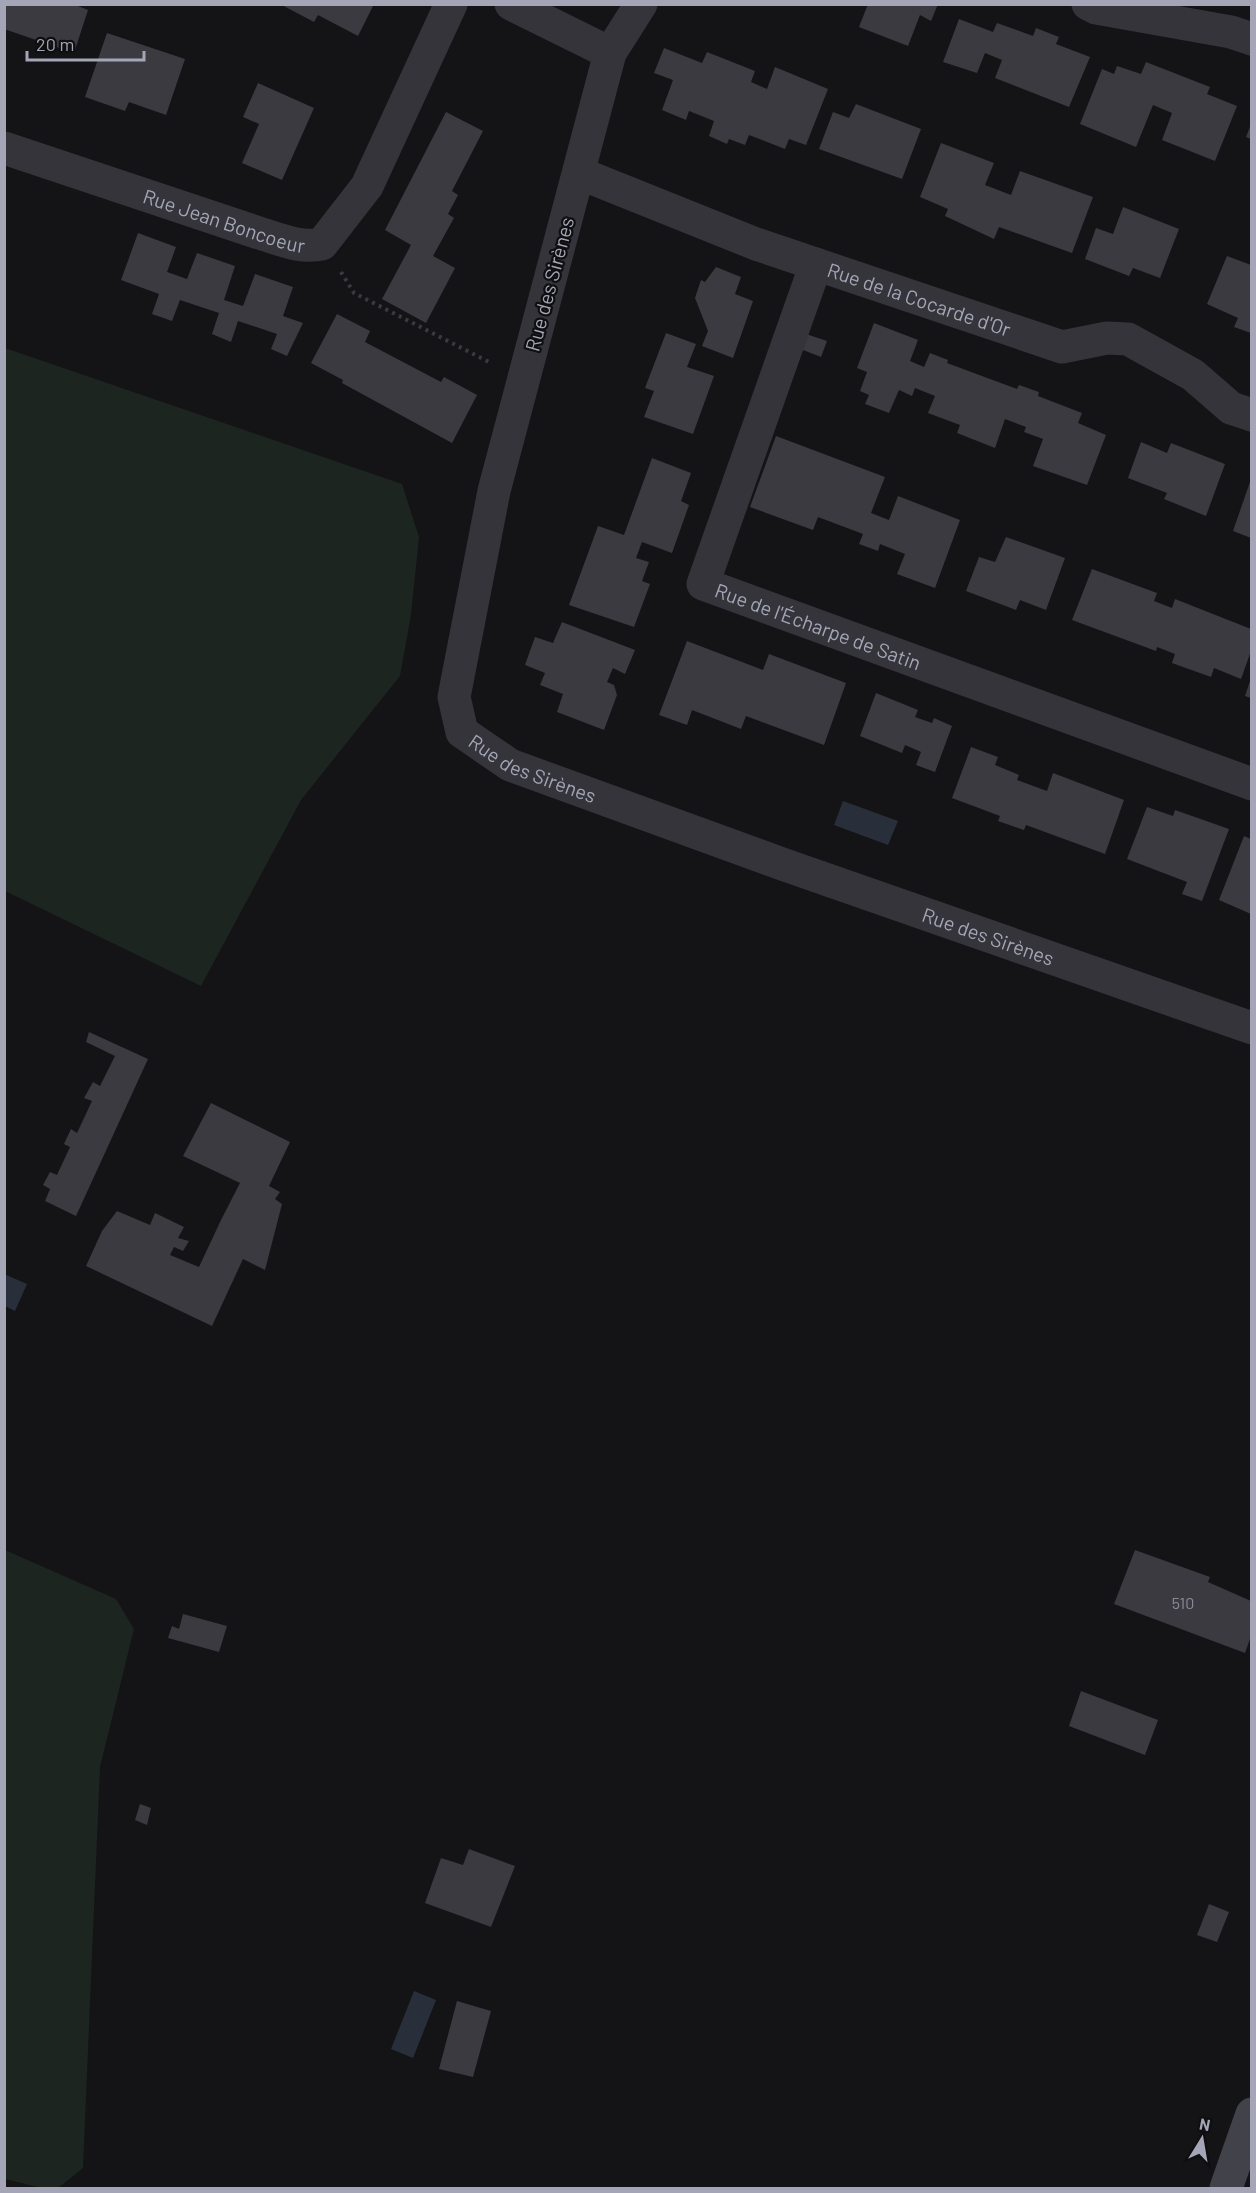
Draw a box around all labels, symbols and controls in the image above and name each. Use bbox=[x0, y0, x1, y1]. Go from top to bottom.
scale bar bbox=[27, 24, 144, 62]
text: 20 m bbox=[36, 33, 74, 55]
street label: Rue Jean Boncoeur bbox=[140, 183, 306, 257]
street label: Rue des Sirènes bbox=[520, 214, 578, 354]
street label: Rue de la Cocarde d'Or bbox=[825, 257, 1014, 341]
street label: Rue de l'Écharpe de Satin bbox=[712, 577, 924, 674]
street label: Rue des Sirènes bbox=[464, 728, 600, 807]
street label: Rue des Sirènes bbox=[919, 902, 1057, 970]
house number: 510 bbox=[1172, 1593, 1194, 1612]
north arrow bbox=[1172, 2109, 1232, 2169]
text: N bbox=[1198, 2113, 1212, 2134]

